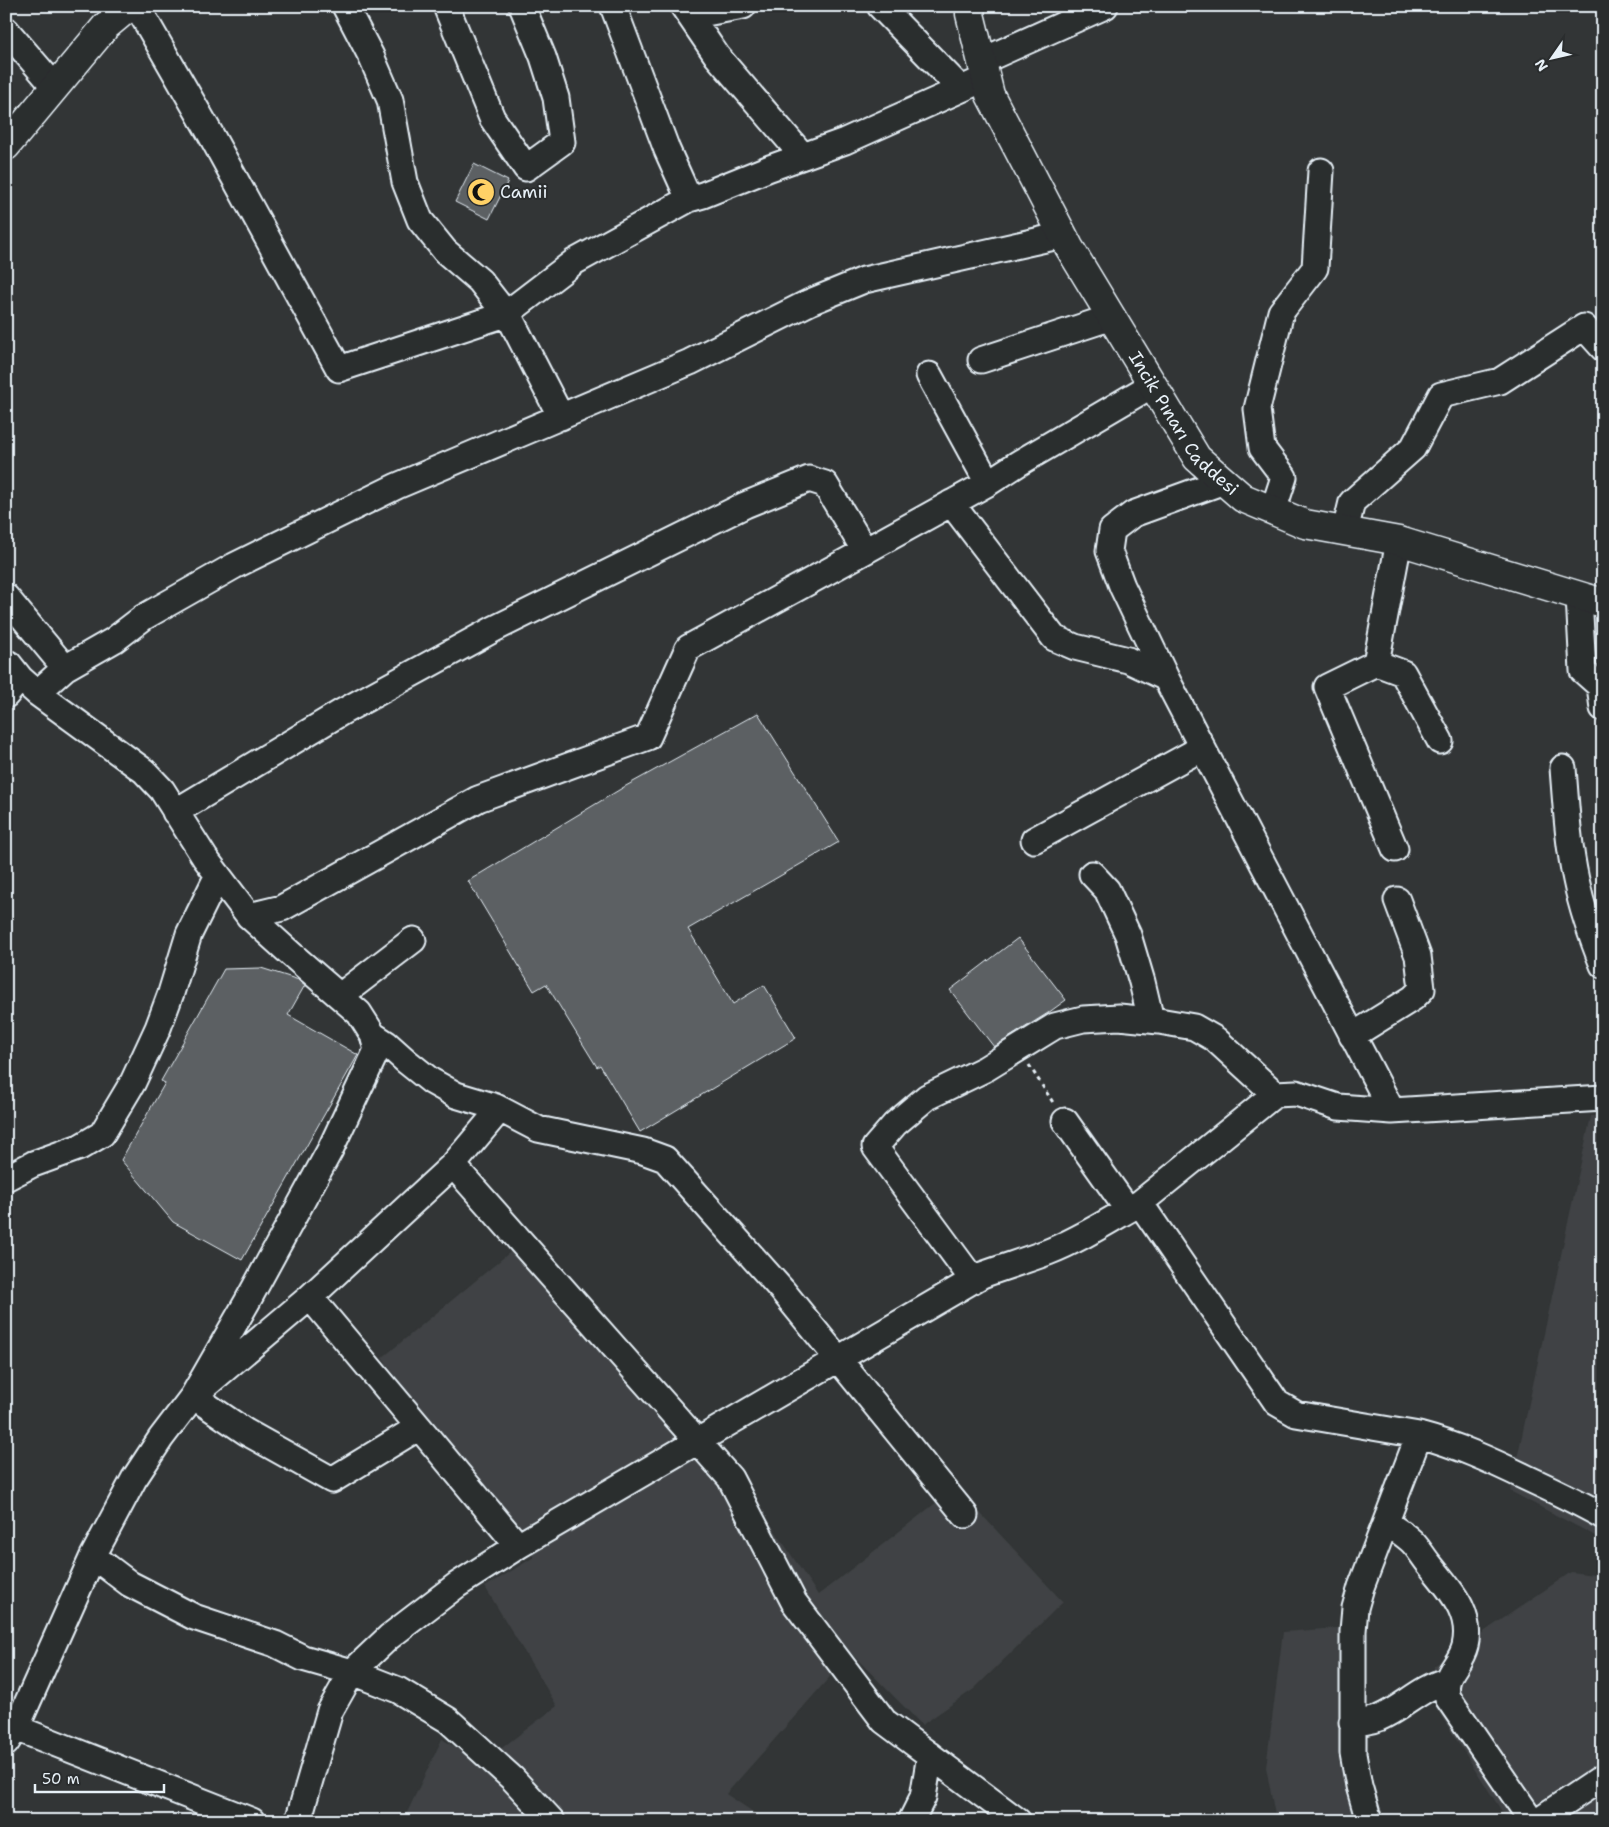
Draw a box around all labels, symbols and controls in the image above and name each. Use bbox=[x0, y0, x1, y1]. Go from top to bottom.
north arrow bbox=[1526, 32, 1576, 82]
text: N bbox=[1531, 56, 1552, 75]
mosque icon: Camii bbox=[466, 177, 496, 207]
place label: Camii bbox=[500, 180, 548, 204]
street label: Incik Pınarı Caddesi bbox=[1123, 347, 1244, 501]
scale bar bbox=[35, 1762, 164, 1794]
text: 50 m bbox=[42, 1769, 80, 1789]

